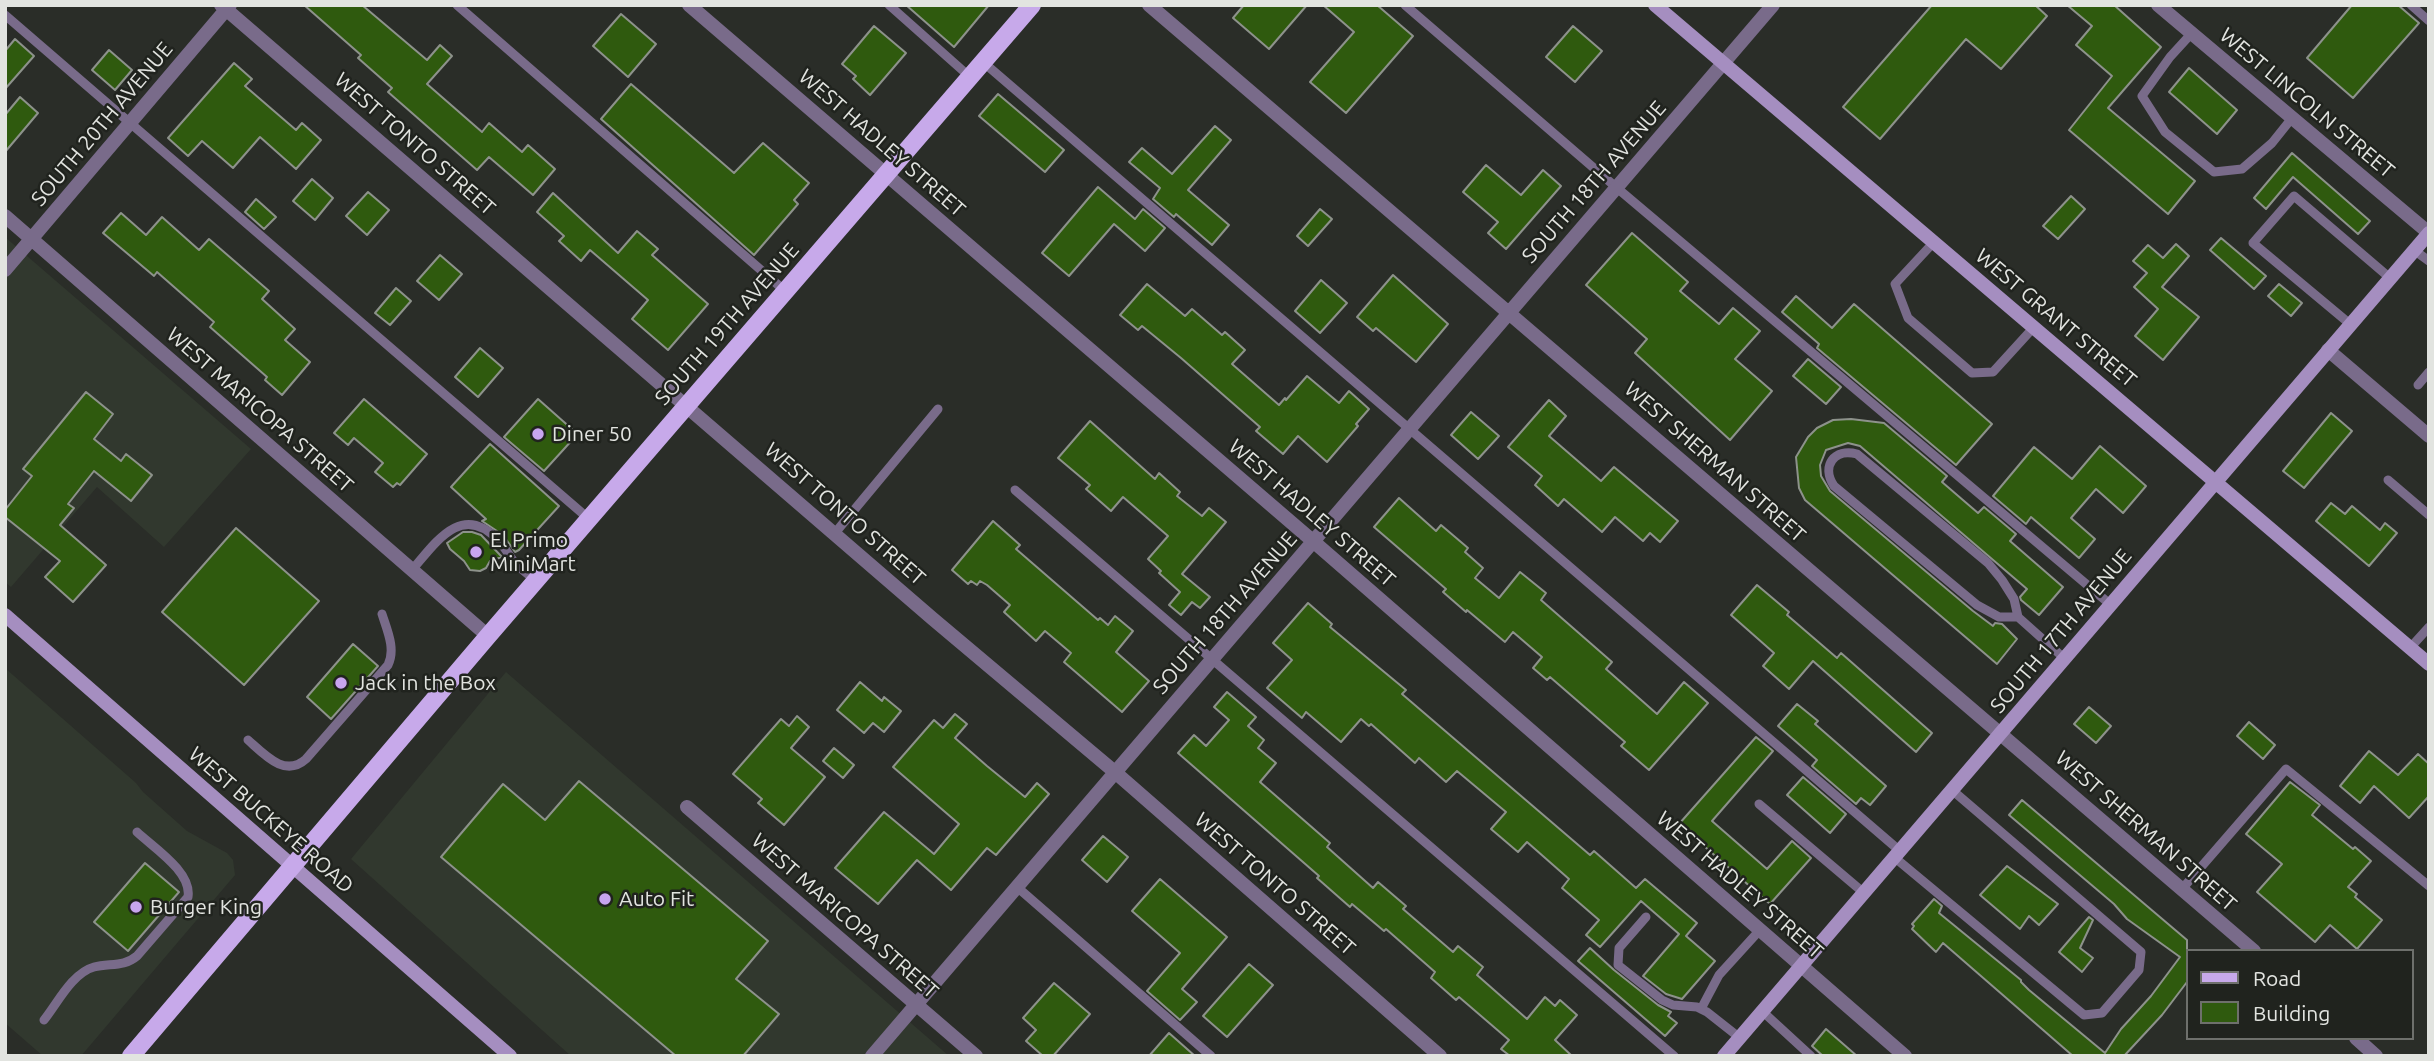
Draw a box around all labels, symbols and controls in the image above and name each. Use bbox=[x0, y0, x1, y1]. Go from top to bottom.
street label: WEST LINCOLN STREET bbox=[2215, 23, 2399, 183]
street label: SOUTH 20TH AVENUE bbox=[26, 37, 178, 211]
street label: WEST HADLEY STREET bbox=[794, 64, 970, 222]
street label: WEST TONTO STREET bbox=[330, 67, 500, 221]
street label: SOUTH 18TH AVENUE bbox=[1517, 96, 1671, 268]
street label: SOUTH 19TH AVENUE bbox=[650, 238, 804, 410]
street label: WEST GRANT STREET bbox=[1970, 243, 2142, 393]
street label: WEST MARICOPA STREET bbox=[162, 322, 358, 498]
street label: WEST SHERMAN STREET bbox=[1619, 376, 1811, 548]
place label: Diner 50 bbox=[552, 421, 632, 447]
marker: Diner 50 bbox=[530, 426, 546, 442]
street label: WEST HADLEY STREET bbox=[1224, 434, 1400, 592]
street label: WEST TONTO STREET bbox=[760, 437, 930, 591]
place label: El Primo MiniMart bbox=[490, 527, 576, 577]
street label: SOUTH 18TH AVENUE bbox=[1148, 527, 1302, 699]
marker: El Primo MiniMart bbox=[468, 544, 484, 560]
street label: SOUTH 17TH AVENUE bbox=[1985, 544, 2137, 718]
place label: Jack in the Box bbox=[355, 670, 496, 696]
marker: Jack in the Box bbox=[333, 675, 349, 691]
street label: WEST BUCKEYE ROAD bbox=[183, 742, 359, 898]
street label: WEST SHERMAN STREET bbox=[2050, 745, 2242, 917]
street label: WEST HADLEY STREET bbox=[1652, 806, 1828, 964]
street label: WEST TONTO STREET bbox=[1190, 807, 1360, 961]
street label: WEST MARICOPA STREET bbox=[747, 828, 943, 1004]
place label: Auto Fit bbox=[619, 886, 694, 912]
marker: Auto Fit bbox=[597, 891, 613, 907]
place label: Burger King bbox=[150, 894, 262, 920]
marker: Burger King bbox=[128, 899, 144, 915]
legend bbox=[2186, 949, 2413, 1040]
text: Road bbox=[2253, 966, 2301, 990]
text: Building bbox=[2253, 1001, 2330, 1025]

